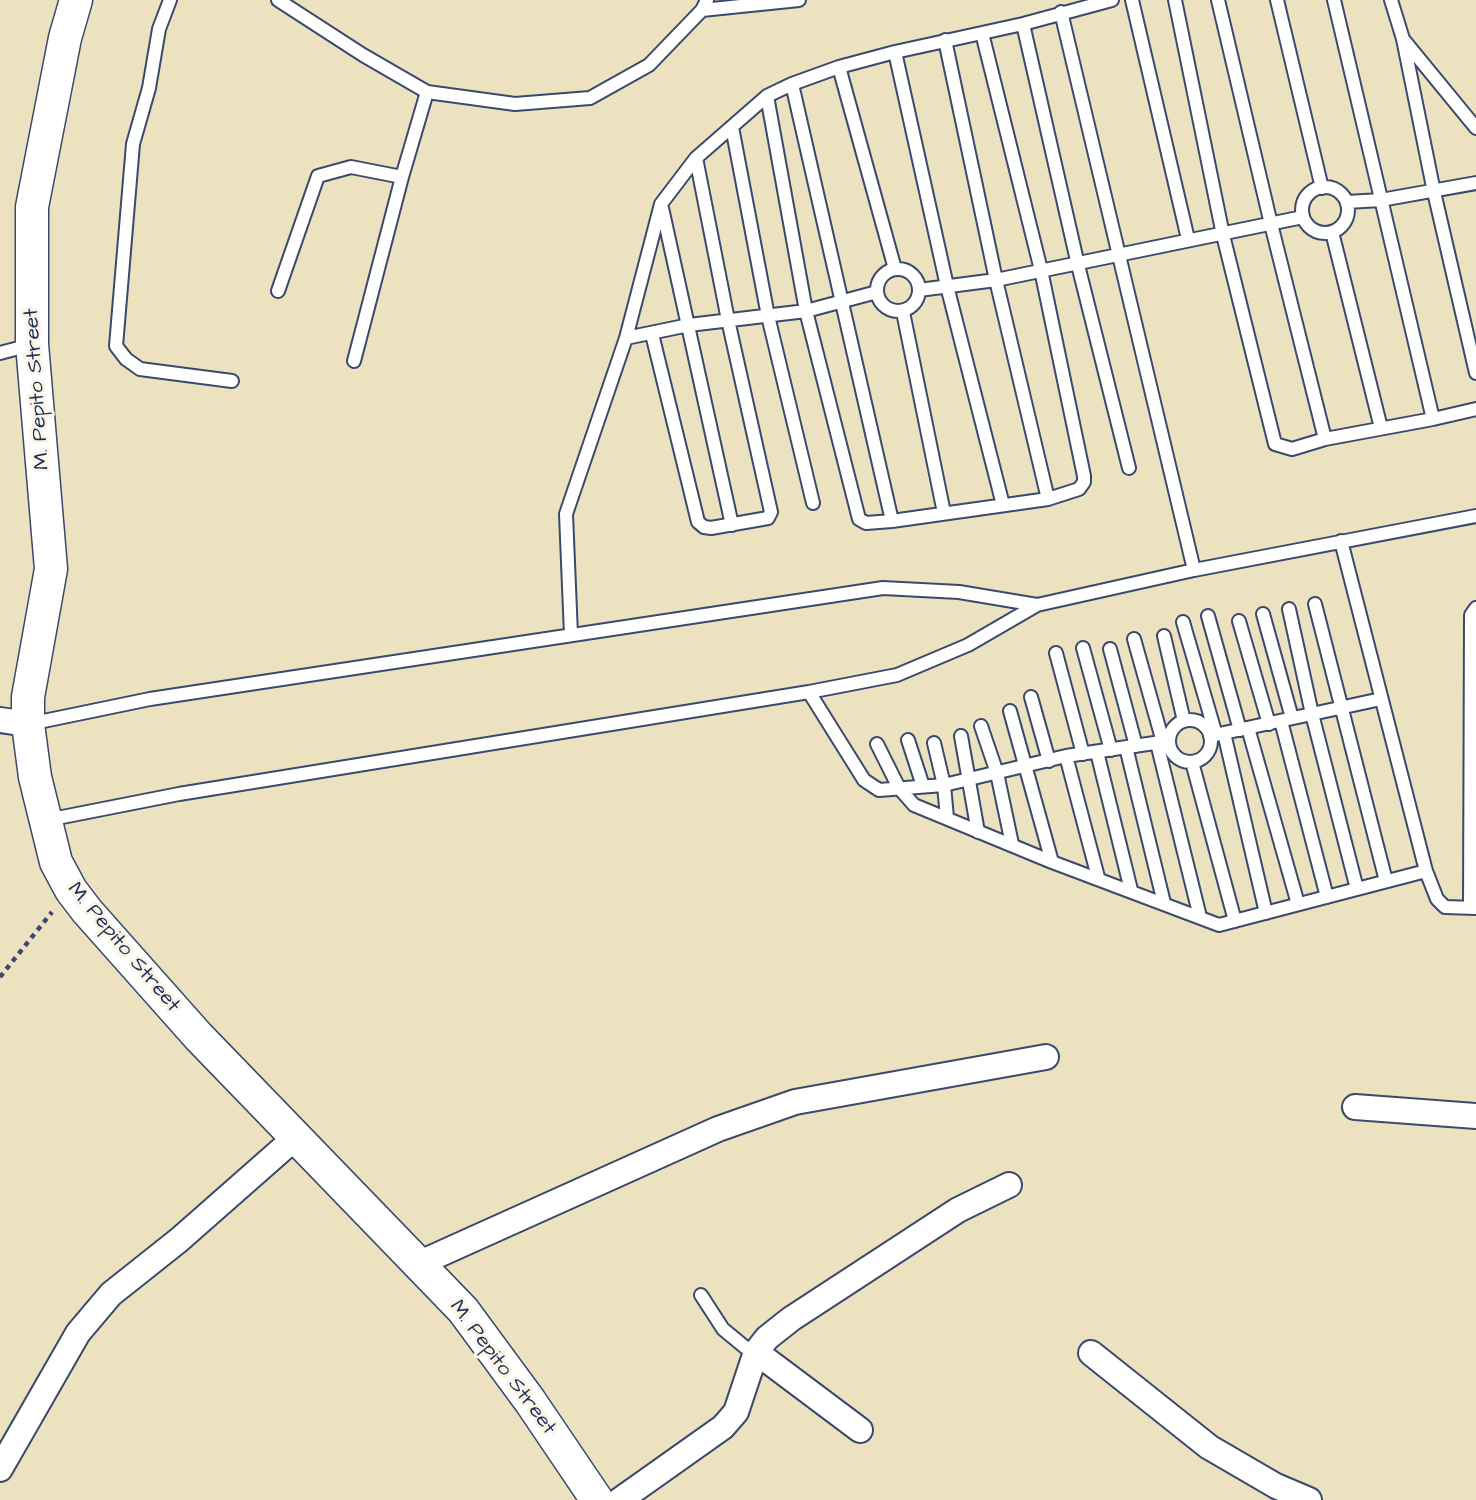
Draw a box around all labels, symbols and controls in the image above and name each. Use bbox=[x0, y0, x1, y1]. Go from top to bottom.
street label: M. Pepito Street bbox=[20, 307, 56, 471]
street label: M. Pepito Street bbox=[61, 878, 185, 1018]
street label: M. Pepito Street bbox=[443, 1296, 561, 1440]

